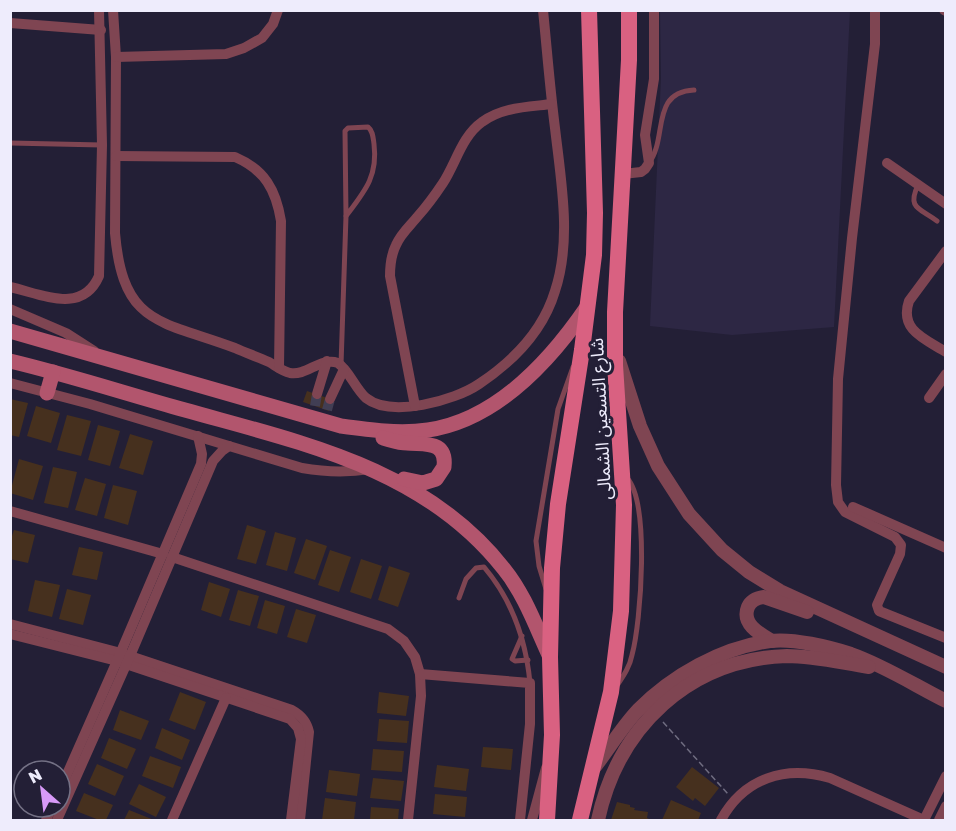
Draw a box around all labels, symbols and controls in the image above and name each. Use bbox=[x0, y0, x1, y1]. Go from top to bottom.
street label: شارع التسعين الشمالى bbox=[585, 337, 619, 501]
north arrow bbox=[12, 759, 72, 819]
text: N bbox=[25, 764, 45, 787]

